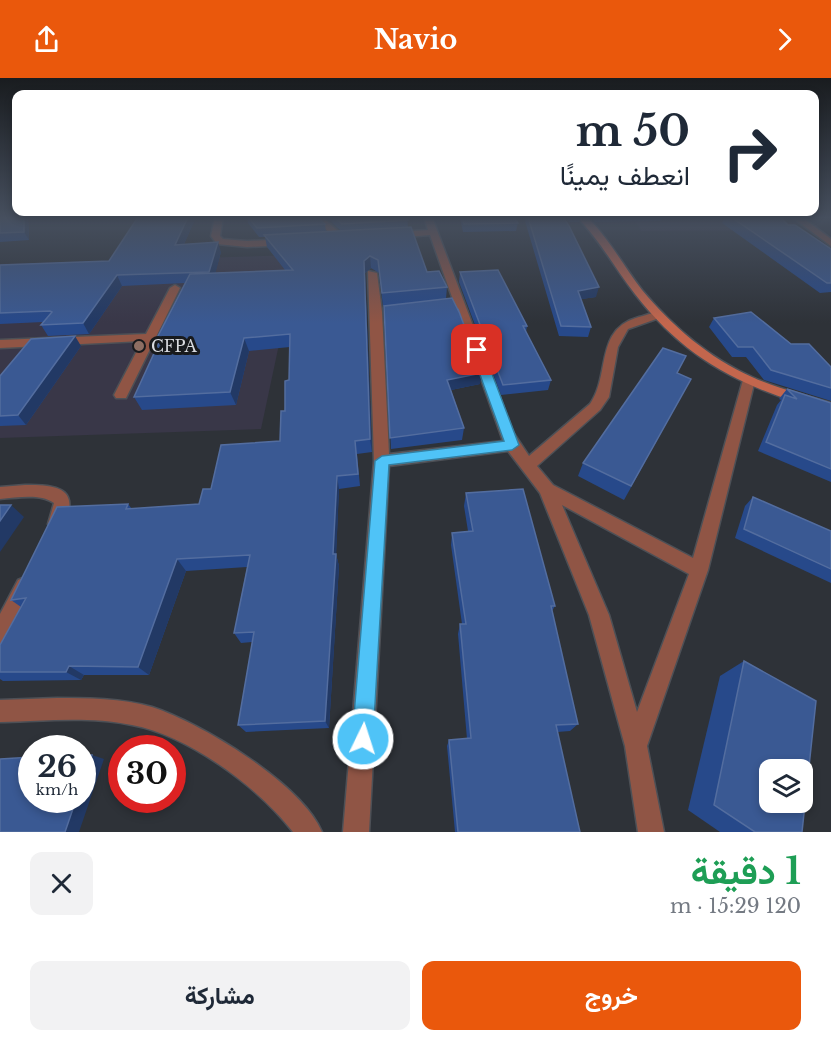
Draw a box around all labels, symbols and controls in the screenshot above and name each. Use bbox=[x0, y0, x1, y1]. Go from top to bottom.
icon: share bbox=[30, 23, 63, 56]
text: Navio bbox=[374, 23, 457, 56]
icon: forward bbox=[768, 23, 801, 56]
text: 50 m bbox=[576, 105, 690, 157]
icon: right bbox=[711, 114, 789, 192]
text: انعطف يمينًا bbox=[560, 159, 690, 192]
pin bbox=[451, 324, 502, 375]
icon: arrive bbox=[460, 333, 493, 366]
place label: CFPA bbox=[151, 336, 198, 356]
marker: CFPA bbox=[132, 339, 146, 353]
position arrow bbox=[331, 707, 395, 771]
speed limit sign: 30 bbox=[108, 735, 186, 813]
text: 26 bbox=[37, 748, 77, 785]
map controls bbox=[759, 759, 813, 813]
button: layers bbox=[759, 759, 813, 813]
text: km/h bbox=[36, 780, 78, 799]
text: 1 دقيقة bbox=[691, 849, 801, 894]
button: close bbox=[30, 852, 93, 915]
text: 120 m · 15:29 bbox=[670, 894, 801, 918]
button: مشاركة bbox=[30, 961, 410, 1030]
button: خروج bbox=[422, 961, 801, 1030]

